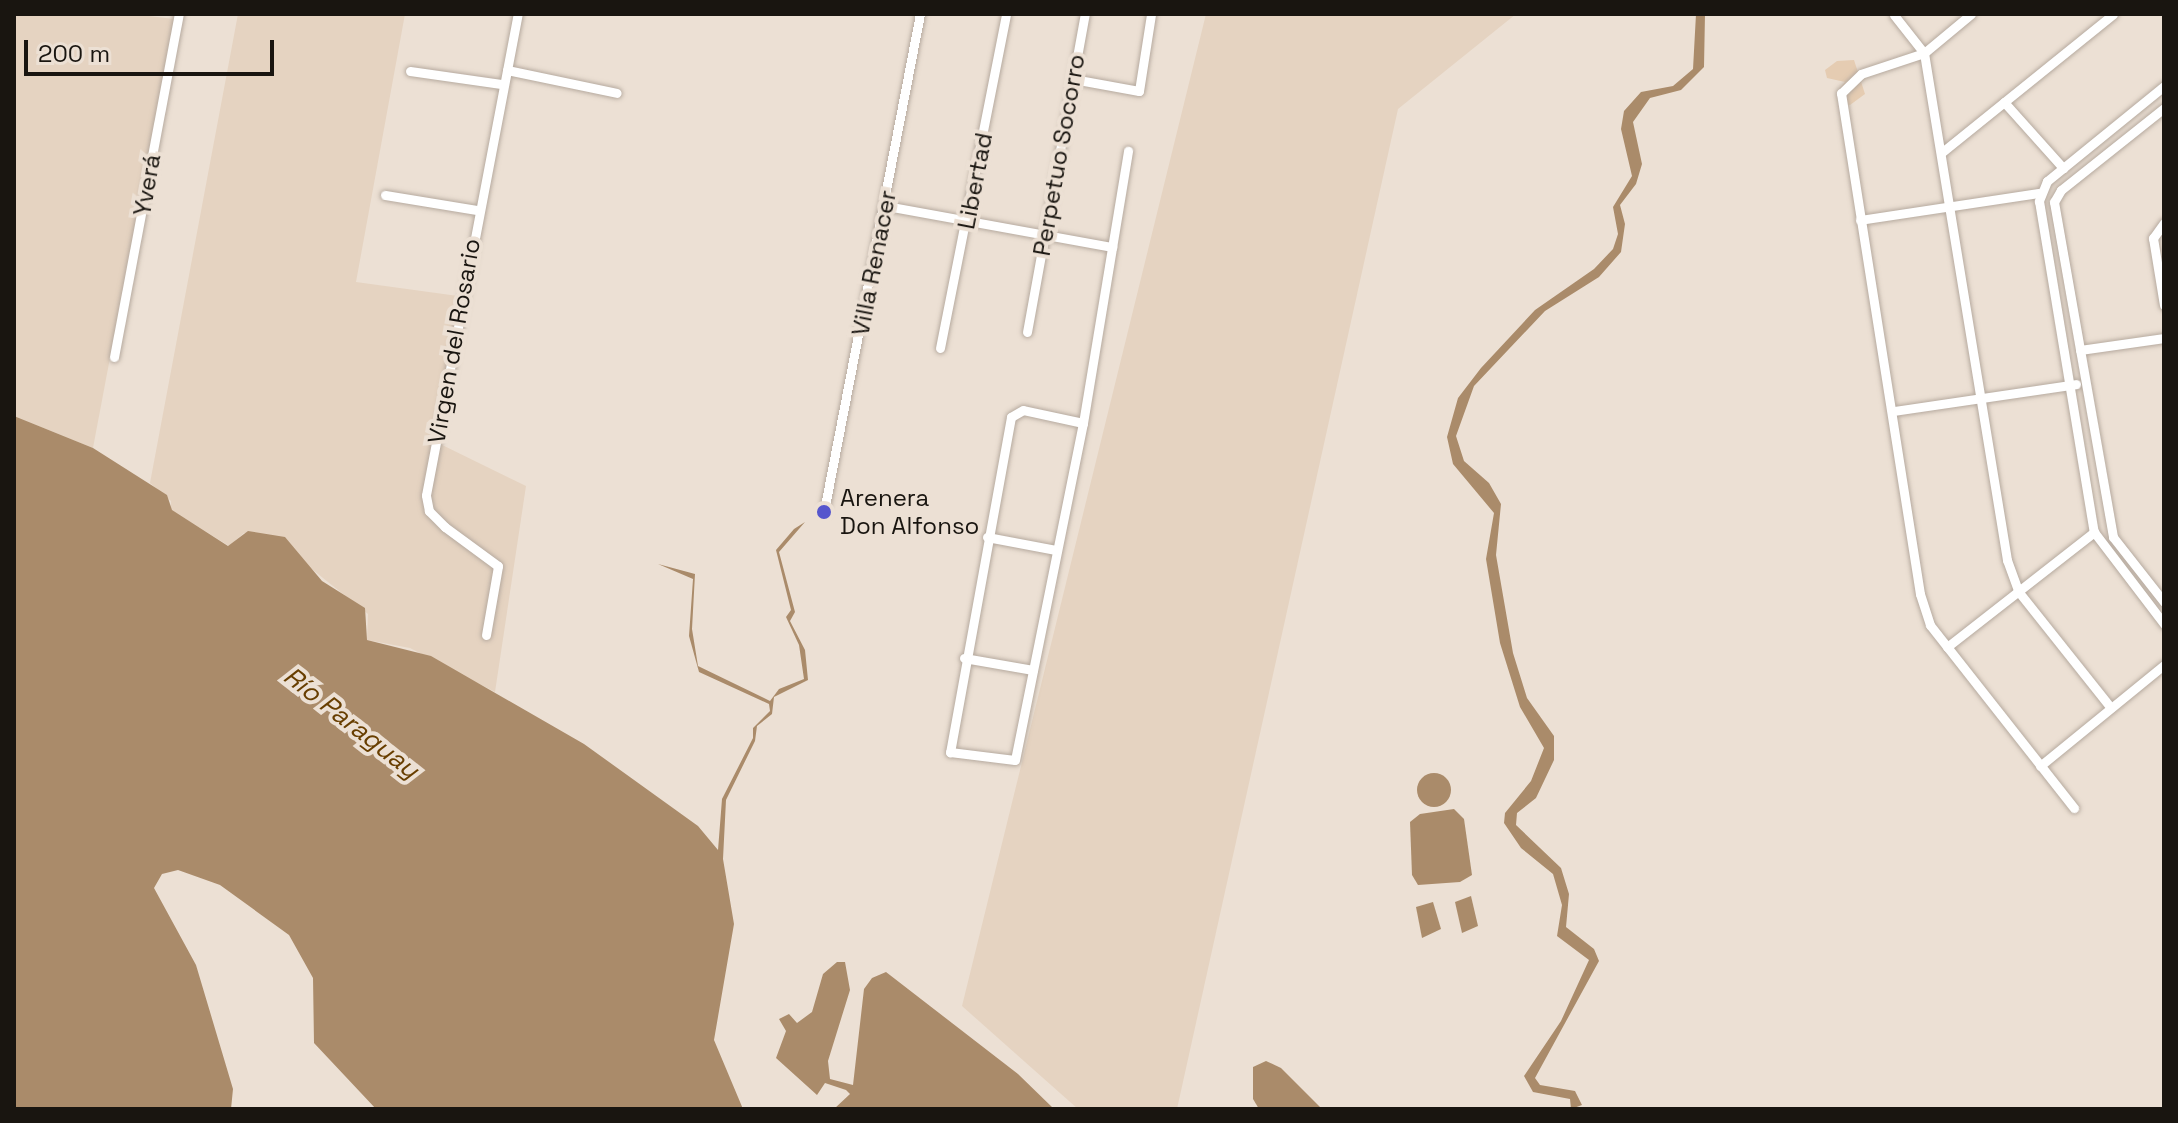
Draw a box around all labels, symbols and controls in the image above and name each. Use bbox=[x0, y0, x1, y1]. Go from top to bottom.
scale bar bbox=[28, 24, 278, 74]
text: 200 m bbox=[38, 38, 110, 69]
street label: Perpetuo Socorro bbox=[1027, 52, 1091, 258]
street label: Libertad bbox=[952, 130, 998, 232]
street label: Yverá bbox=[127, 152, 167, 218]
street label: Villa Renacer bbox=[846, 188, 902, 338]
street label: Virgen del Rosario bbox=[422, 236, 486, 446]
place label: Arenera Don Alfonso bbox=[840, 484, 980, 540]
marker: Arenera Don Alfonso bbox=[815, 503, 833, 521]
water label: Río Paraguay bbox=[277, 661, 425, 785]

